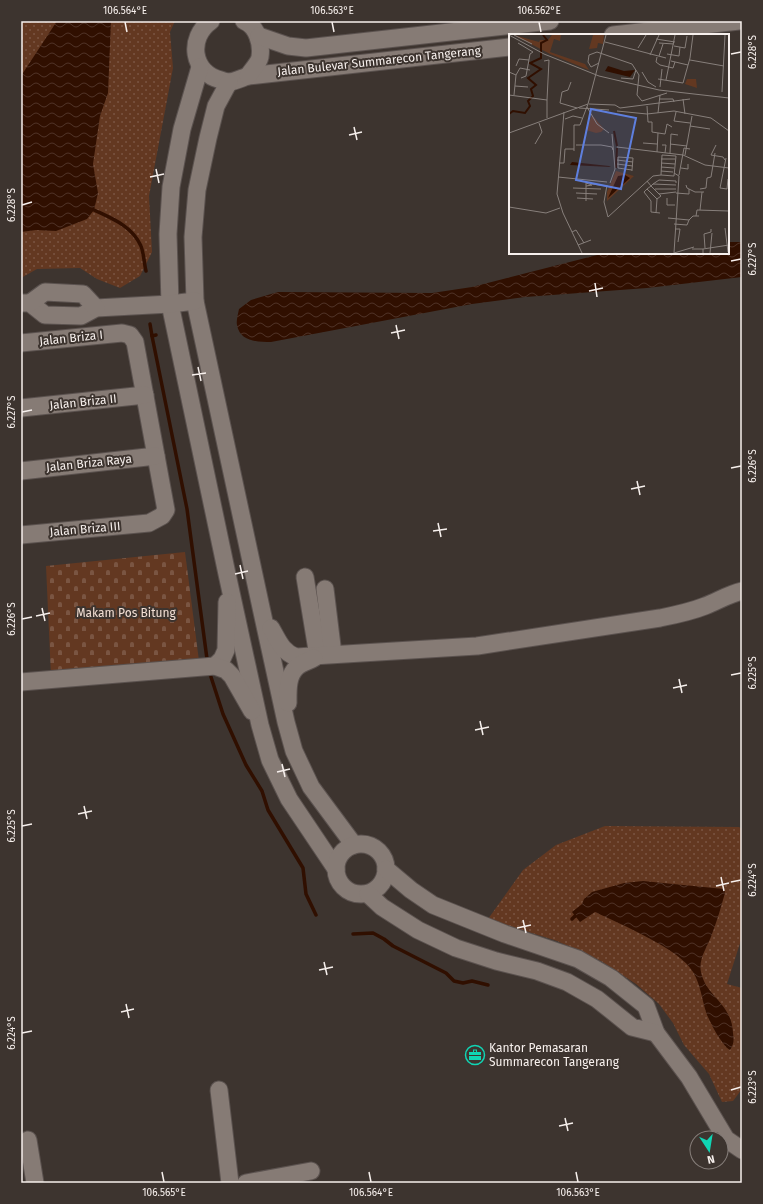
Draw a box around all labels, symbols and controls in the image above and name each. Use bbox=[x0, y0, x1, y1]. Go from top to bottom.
text: 106.564°E bbox=[103, 5, 147, 17]
text: 106.563°E bbox=[310, 5, 354, 17]
text: 106.562°E bbox=[517, 5, 561, 17]
inset map bbox=[509, 34, 729, 254]
text: 6.228°S bbox=[747, 35, 759, 69]
street label: Jalan Bulevar Summarecon Tangerang bbox=[277, 43, 482, 79]
text: 6.228°S bbox=[6, 188, 18, 222]
text: 6.227°S bbox=[747, 242, 759, 275]
street label: Jalan Briza I bbox=[38, 328, 104, 348]
street label: Jalan Briza II bbox=[49, 392, 117, 412]
text: 6.227°S bbox=[6, 395, 18, 428]
text: 6.226°S bbox=[747, 449, 759, 483]
street label: Jalan Briza Raya bbox=[45, 452, 133, 474]
street label: Jalan Briza III bbox=[49, 519, 121, 539]
text: 6.226°S bbox=[6, 602, 18, 636]
park label: Makam Pos Bitung bbox=[76, 606, 177, 620]
text: 6.225°S bbox=[747, 656, 759, 690]
text: 6.225°S bbox=[6, 809, 18, 843]
text: 6.224°S bbox=[747, 863, 759, 897]
text: 6.224°S bbox=[6, 1016, 18, 1050]
place label: Kantor Pemasaran Summarecon Tangerang bbox=[489, 1041, 620, 1069]
office icon: Kantor Pemasaran Summarecon Tangerang bbox=[464, 1044, 486, 1066]
text: 6.223°S bbox=[747, 1070, 759, 1104]
north arrow bbox=[689, 1130, 729, 1170]
text: N bbox=[706, 1152, 716, 1166]
text: 106.565°E bbox=[142, 1187, 186, 1199]
text: 106.564°E bbox=[349, 1187, 393, 1199]
text: 106.563°E bbox=[556, 1187, 600, 1199]

